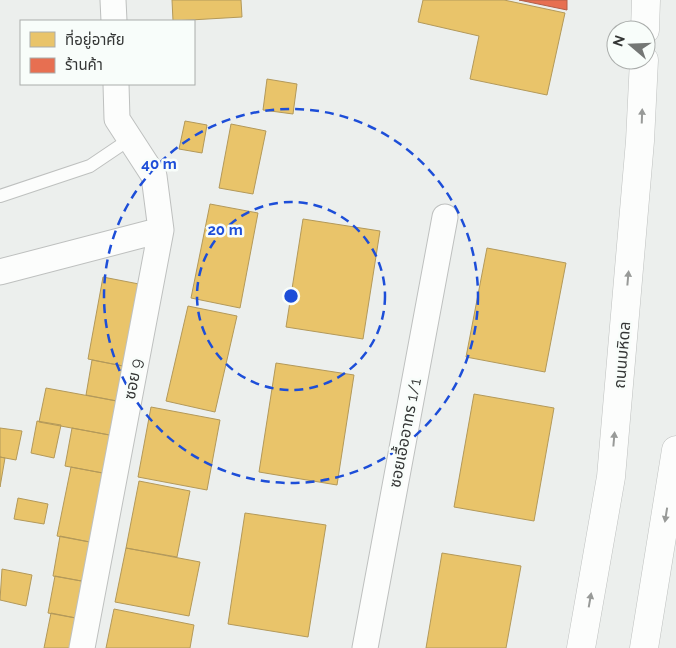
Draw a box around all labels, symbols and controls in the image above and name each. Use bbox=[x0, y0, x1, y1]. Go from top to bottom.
legend bbox=[20, 20, 195, 85]
north arrow bbox=[606, 20, 656, 70]
text: ที่อยู่อาศัย bbox=[65, 29, 125, 49]
text: N bbox=[609, 33, 628, 48]
text: ร้านค้า bbox=[65, 56, 103, 74]
one-way arrow bbox=[638, 107, 646, 123]
text: 40 m bbox=[141, 155, 177, 173]
text: 20 m bbox=[207, 221, 243, 239]
one-way arrow bbox=[625, 269, 633, 285]
centre of rings bbox=[282, 287, 300, 305]
street label: ถนนมหิดล bbox=[610, 321, 634, 389]
street label: ซอย 9 bbox=[120, 357, 146, 401]
street label: ซอยเอื้ออาทร 1/1 bbox=[383, 376, 425, 489]
one-way arrow bbox=[610, 431, 618, 447]
one-way arrow bbox=[661, 507, 669, 523]
one-way arrow bbox=[586, 592, 594, 608]

